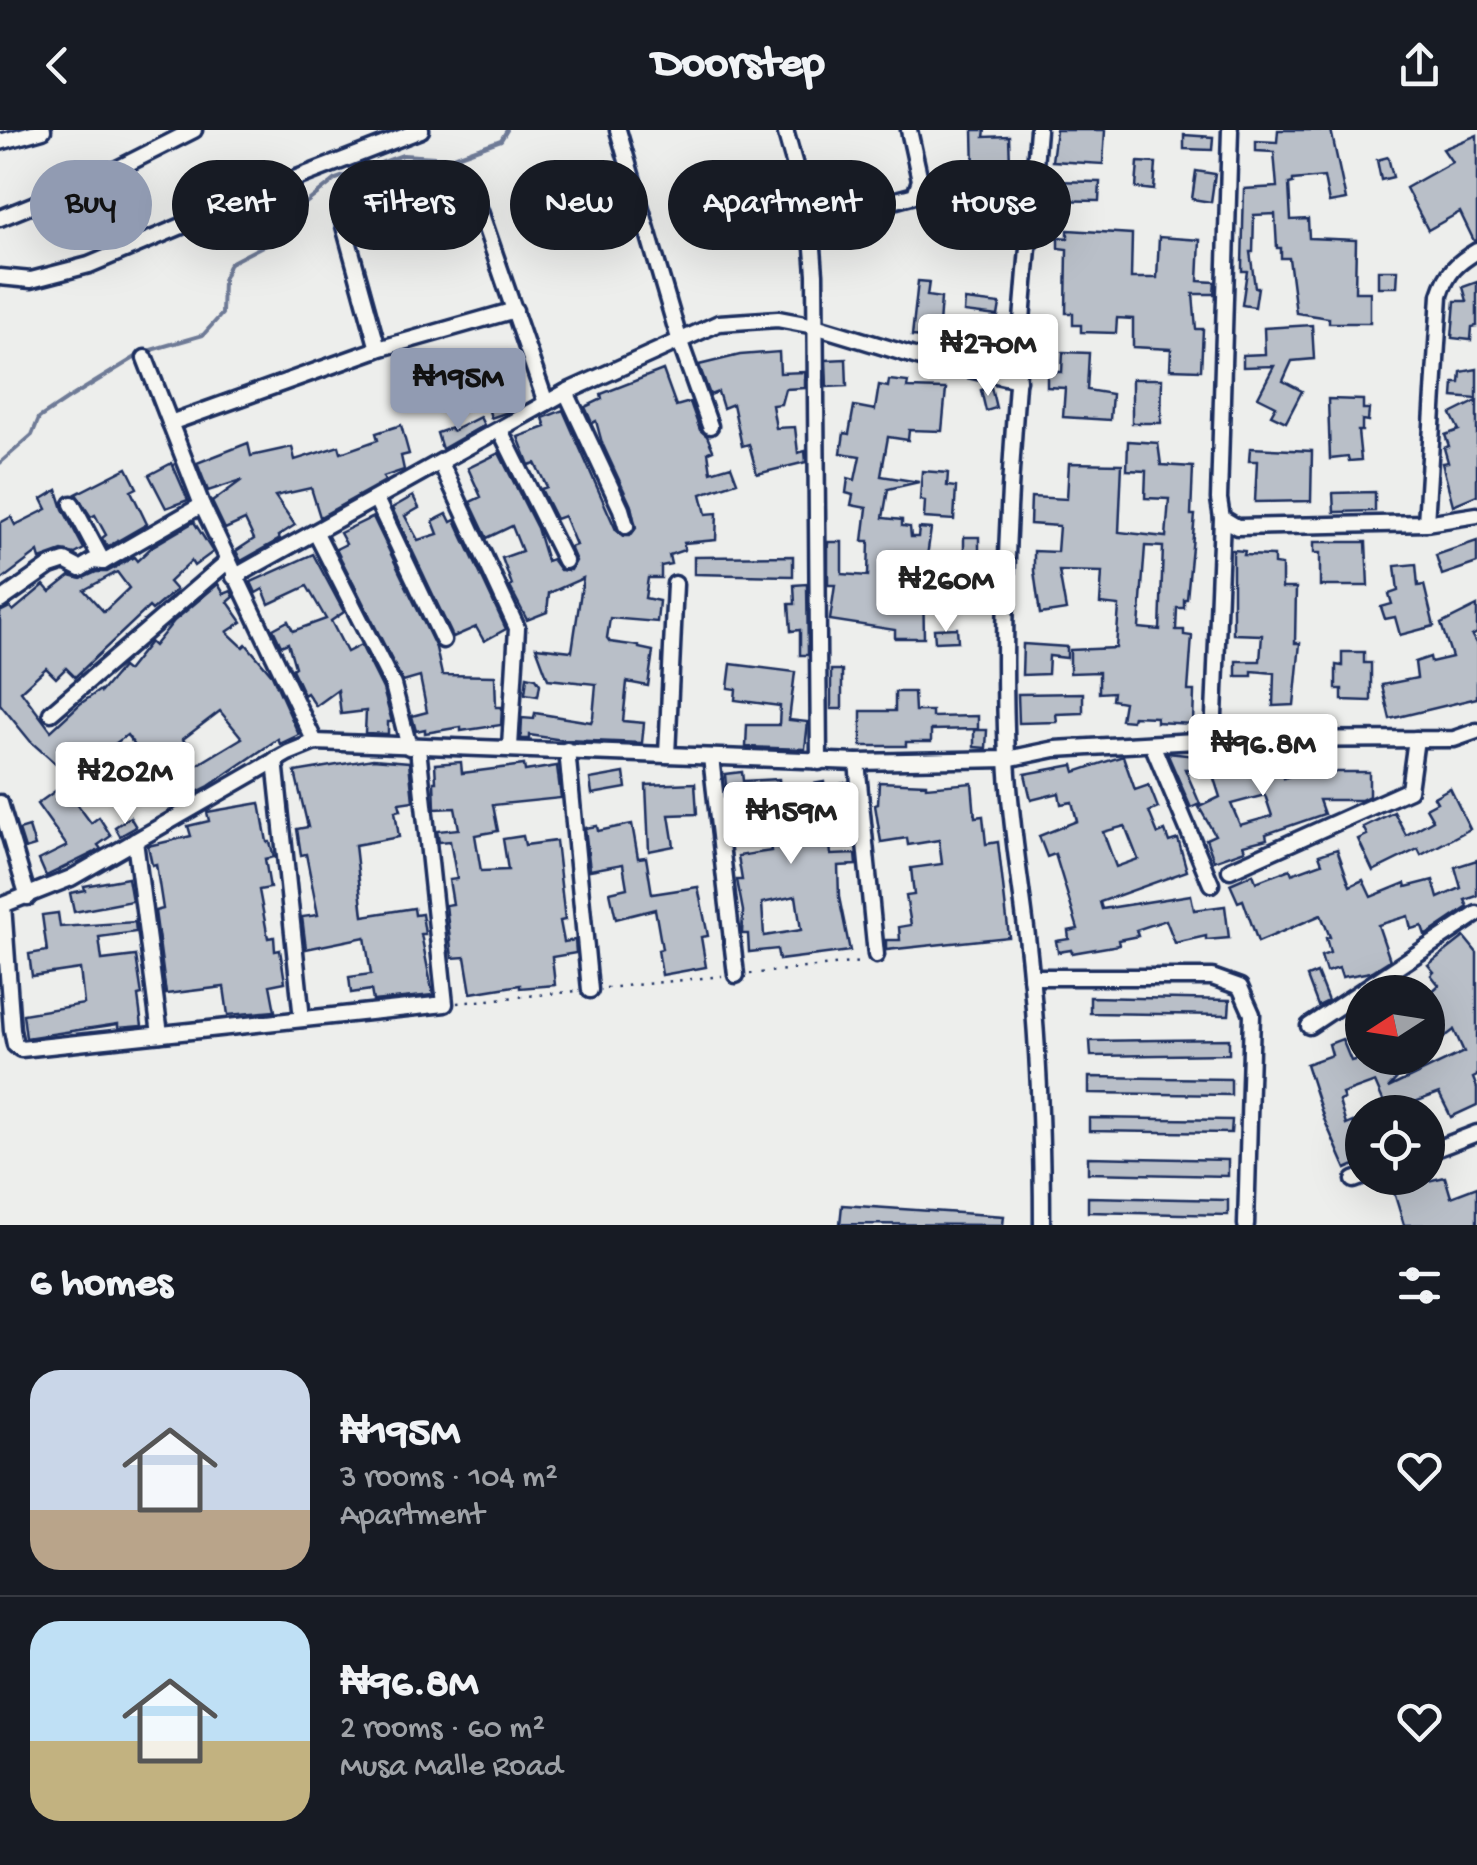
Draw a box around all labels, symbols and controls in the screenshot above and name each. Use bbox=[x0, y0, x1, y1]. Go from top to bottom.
icon: back bbox=[30, 38, 85, 93]
icon: share bbox=[1392, 38, 1447, 93]
text: Doorstep bbox=[652, 39, 825, 92]
chip: Buy bbox=[30, 160, 152, 250]
chip: Rent bbox=[172, 160, 309, 250]
chip: Filters bbox=[329, 160, 490, 250]
chip: New bbox=[510, 160, 648, 250]
chip: Apartment bbox=[668, 160, 896, 250]
chip: House bbox=[916, 160, 1071, 250]
pin: ₦270M bbox=[918, 314, 1058, 399]
text: ₦270M bbox=[940, 327, 1036, 365]
pin: ₦195M bbox=[388, 348, 528, 433]
text: ₦195M bbox=[412, 361, 504, 399]
pin: ₦260M bbox=[876, 550, 1016, 635]
text: ₦260M bbox=[898, 563, 994, 601]
pin: ₦96.8M bbox=[1182, 714, 1344, 799]
text: ₦96.8M bbox=[1210, 727, 1316, 765]
pin: ₦202M bbox=[55, 742, 195, 827]
text: ₦202M bbox=[78, 755, 172, 793]
pin: ₦159M bbox=[721, 782, 861, 867]
text: ₦159M bbox=[745, 795, 837, 833]
north arrow bbox=[1345, 975, 1445, 1075]
map controls bbox=[1345, 975, 1445, 1195]
button: locate bbox=[1345, 1095, 1445, 1195]
icon: filters bbox=[1392, 1258, 1447, 1313]
text: 6 homes bbox=[30, 1261, 173, 1310]
icon: home bbox=[110, 1410, 230, 1530]
text: ₦195M bbox=[340, 1411, 460, 1460]
icon: heart bbox=[1392, 1443, 1447, 1498]
text: 3 rooms · 104 m² bbox=[340, 1460, 558, 1498]
text: Apartment bbox=[340, 1498, 484, 1536]
icon: home bbox=[110, 1661, 230, 1781]
text: ₦96.8M bbox=[340, 1662, 478, 1711]
icon: heart bbox=[1392, 1694, 1447, 1749]
text: 2 rooms · 60 m² bbox=[340, 1711, 545, 1749]
text: Musa Malle Road bbox=[340, 1749, 562, 1787]

